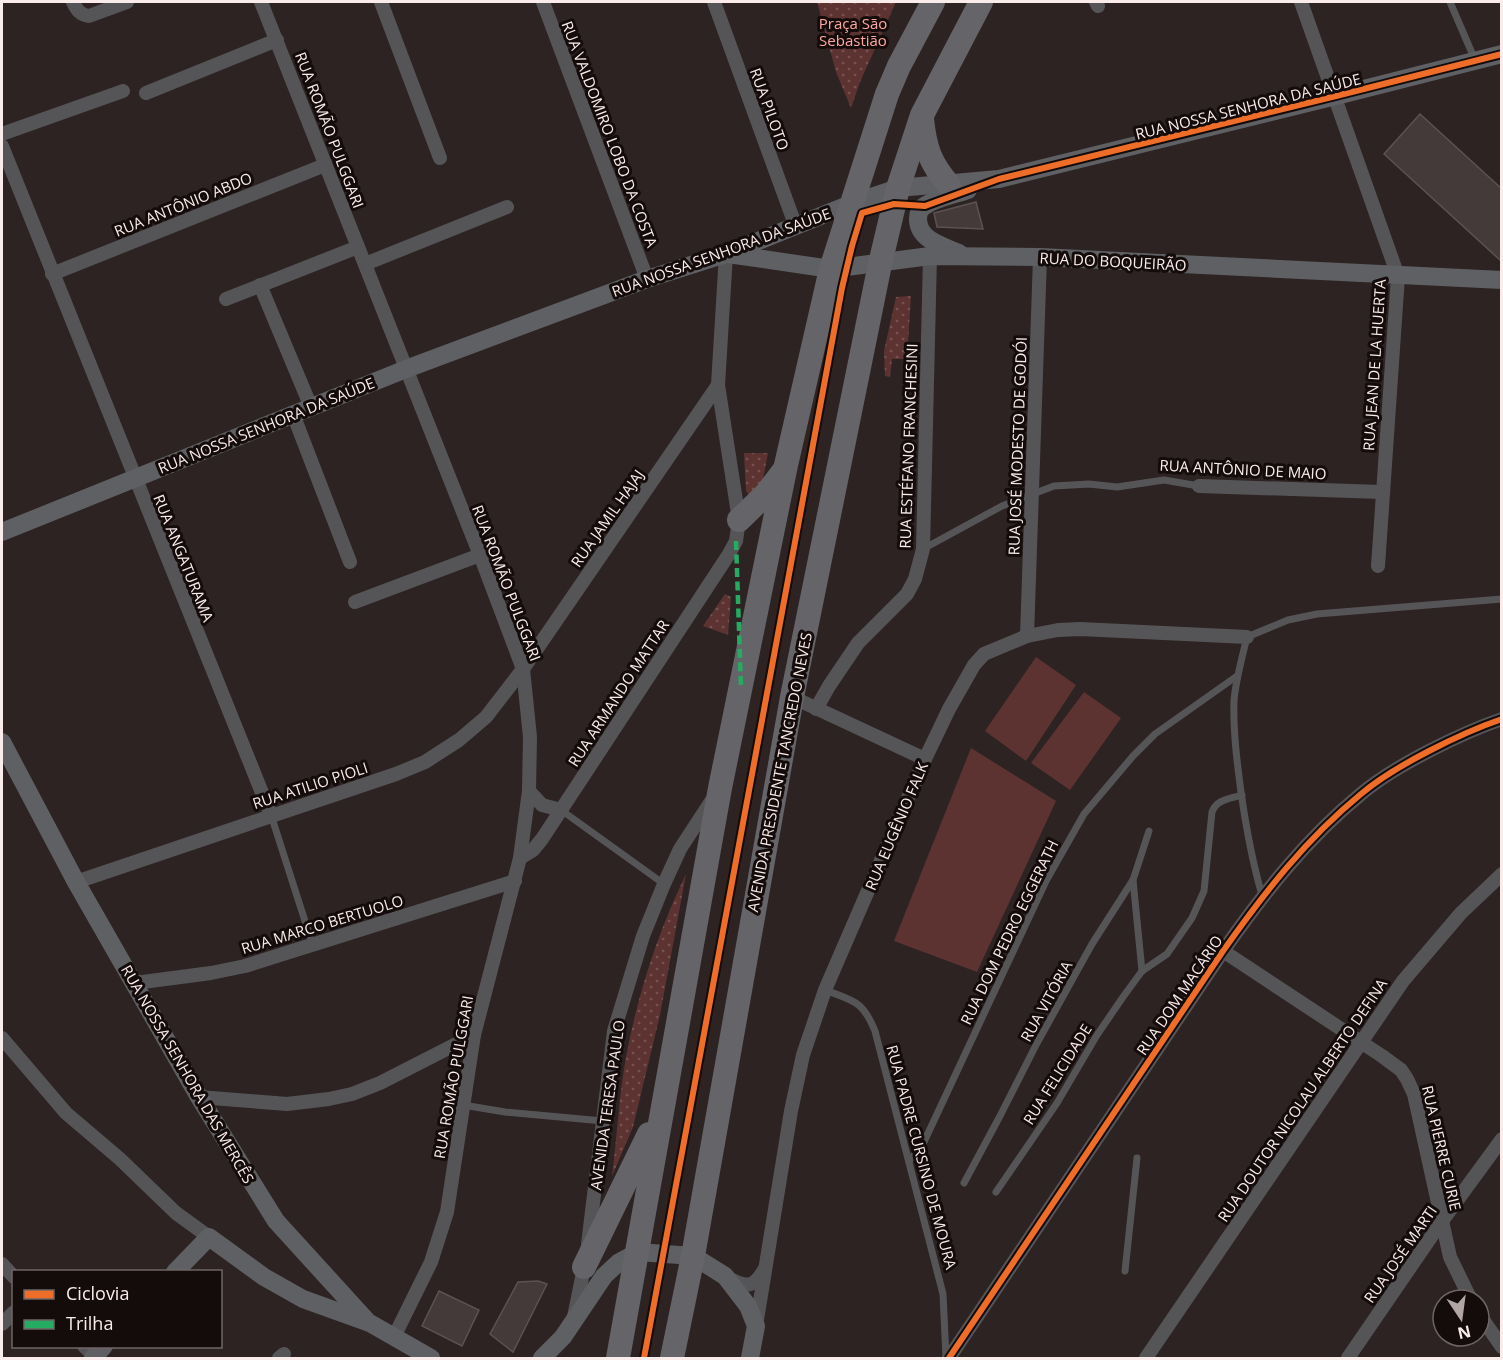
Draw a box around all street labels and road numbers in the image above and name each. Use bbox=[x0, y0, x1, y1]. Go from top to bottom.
street label: RUA VALDOMIRO LOBO DA COSTA bbox=[557, 18, 663, 251]
street label: RUA ROMÃO PULGGARI bbox=[291, 49, 369, 211]
street label: RUA PILOTO bbox=[746, 65, 794, 153]
street label: RUA NOSSA SENHORA DA SAÚDE bbox=[1133, 68, 1363, 144]
street label: RUA ANTÔNIO ABDO bbox=[111, 167, 255, 241]
street label: RUA NOSSA SENHORA DA SAÚDE bbox=[609, 203, 833, 301]
street label: RUA DO BOQUEIRÃO bbox=[1039, 247, 1187, 275]
street label: RUA JEAN DE LA HUERTA bbox=[1358, 278, 1390, 452]
street label: RUA JOSÉ MODESTO DE GODÓI bbox=[1003, 336, 1031, 556]
street label: RUA ESTÉFANO FRANCHESINI bbox=[894, 343, 922, 549]
street label: RUA NOSSA SENHORA DA SAÚDE bbox=[155, 372, 377, 478]
street label: RUA ANTÔNIO DE MAIO bbox=[1159, 455, 1327, 483]
street label: RUA JAMIL HAJAJ bbox=[566, 465, 648, 571]
street label: RUA ANGATURAMA bbox=[149, 491, 219, 625]
street label: RUA ROMÃO PULGGARI bbox=[468, 502, 546, 664]
street label: RUA ARMANDO MATTAR bbox=[563, 615, 673, 770]
street label: AVENIDA PRESIDENTE TANCREDO NEVES bbox=[742, 631, 816, 913]
street label: RUA ATILIO PIOLI bbox=[250, 757, 370, 813]
street label: RUA EUGÊNIO FALK bbox=[860, 758, 932, 893]
street label: RUA DOM PEDRO EGGERATH bbox=[955, 836, 1063, 1028]
street label: RUA MARCO BERTUOLO bbox=[239, 890, 405, 958]
street label: RUA DOM MACÁRIO bbox=[1131, 931, 1227, 1059]
street label: RUA VITÓRIA bbox=[1016, 957, 1077, 1045]
street label: RUA NOSSA SENHORA DAS MERCÊS bbox=[117, 961, 259, 1187]
street label: RUA DOUTOR NICOLAU ALBERTO DEFINA bbox=[1213, 974, 1391, 1225]
street label: RUA ROMÃO PULGGARI bbox=[429, 994, 477, 1160]
street label: AVENIDA TERESA PAULO bbox=[585, 1019, 629, 1191]
street label: RUA FELICIDADE bbox=[1018, 1020, 1096, 1128]
street label: RUA PADRE CURSINO DE MOURA bbox=[882, 1043, 962, 1272]
street label: RUA PIERRE CURIE bbox=[1418, 1083, 1466, 1213]
street label: RUA JOSÉ MARTI bbox=[1359, 1201, 1441, 1307]

